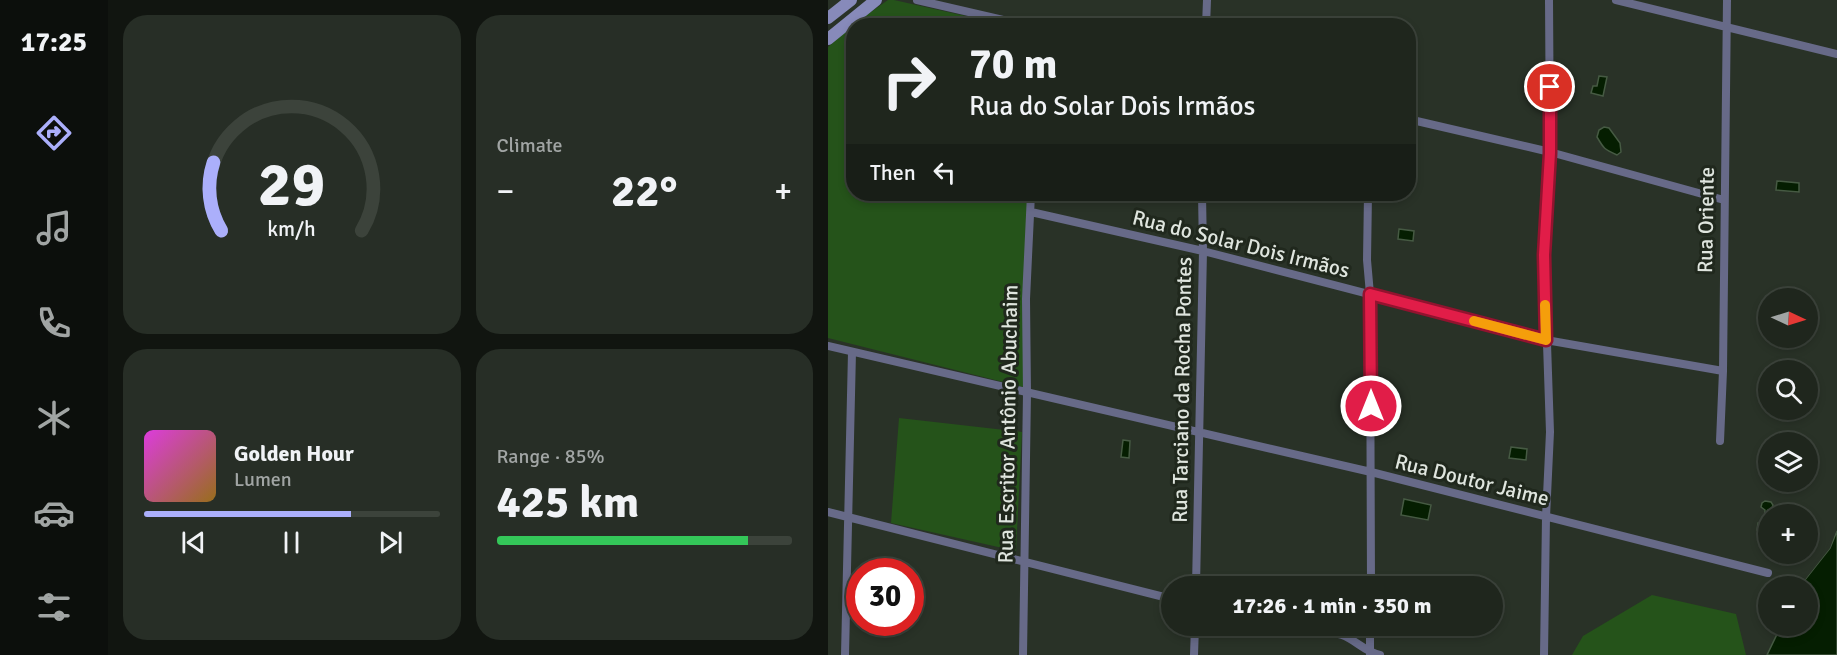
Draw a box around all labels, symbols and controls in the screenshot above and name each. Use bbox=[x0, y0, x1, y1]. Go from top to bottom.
text: 17:25 bbox=[21, 26, 87, 59]
text: 70 m bbox=[969, 39, 1058, 90]
icon: right bbox=[870, 42, 948, 120]
pin bbox=[1524, 61, 1575, 112]
icon: arrive bbox=[1533, 70, 1566, 103]
text: Rua do Solar Dois Irmãos bbox=[969, 90, 1255, 123]
icon: directions bbox=[33, 112, 75, 154]
text: Climate bbox=[497, 133, 562, 158]
text: 29 bbox=[258, 146, 325, 223]
icon: left bbox=[928, 156, 961, 189]
text: Then bbox=[870, 159, 916, 186]
text: 22° bbox=[611, 164, 678, 219]
street label: Rua Oriente bbox=[1692, 167, 1720, 273]
text: − bbox=[497, 171, 514, 212]
text: + bbox=[774, 171, 792, 212]
street label: Rua do Solar Dois Irmãos bbox=[1130, 204, 1352, 284]
icon: music bbox=[33, 207, 75, 249]
text: km/h bbox=[267, 217, 316, 243]
street label: Rua Tarciano da Rocha Pontes bbox=[1167, 257, 1197, 523]
street label: Rua Escritor Antônio Abuchaim bbox=[993, 284, 1023, 564]
north arrow bbox=[1758, 288, 1818, 348]
map controls bbox=[1758, 288, 1818, 636]
icon: phone bbox=[33, 302, 75, 344]
button: search bbox=[1758, 360, 1818, 420]
position arrow bbox=[1339, 374, 1403, 438]
icon: climate bbox=[33, 397, 75, 439]
button: layers bbox=[1758, 432, 1818, 492]
text: Golden Hour bbox=[234, 440, 354, 467]
text: Range · 85% bbox=[497, 444, 605, 469]
street label: Rua Doutor Jaime bbox=[1392, 448, 1552, 512]
text: Lumen bbox=[234, 467, 292, 492]
text: 425 km bbox=[497, 475, 639, 530]
icon: car bbox=[33, 492, 75, 534]
button: + bbox=[1758, 504, 1818, 564]
icon: previous bbox=[177, 526, 210, 559]
icon: pause bbox=[275, 526, 308, 559]
icon: next bbox=[374, 526, 407, 559]
speed limit sign: 30 bbox=[846, 558, 924, 636]
button: − bbox=[1758, 576, 1818, 636]
icon: filters bbox=[33, 586, 75, 628]
text: 17:26 · 1 min · 350 m bbox=[1232, 592, 1432, 619]

